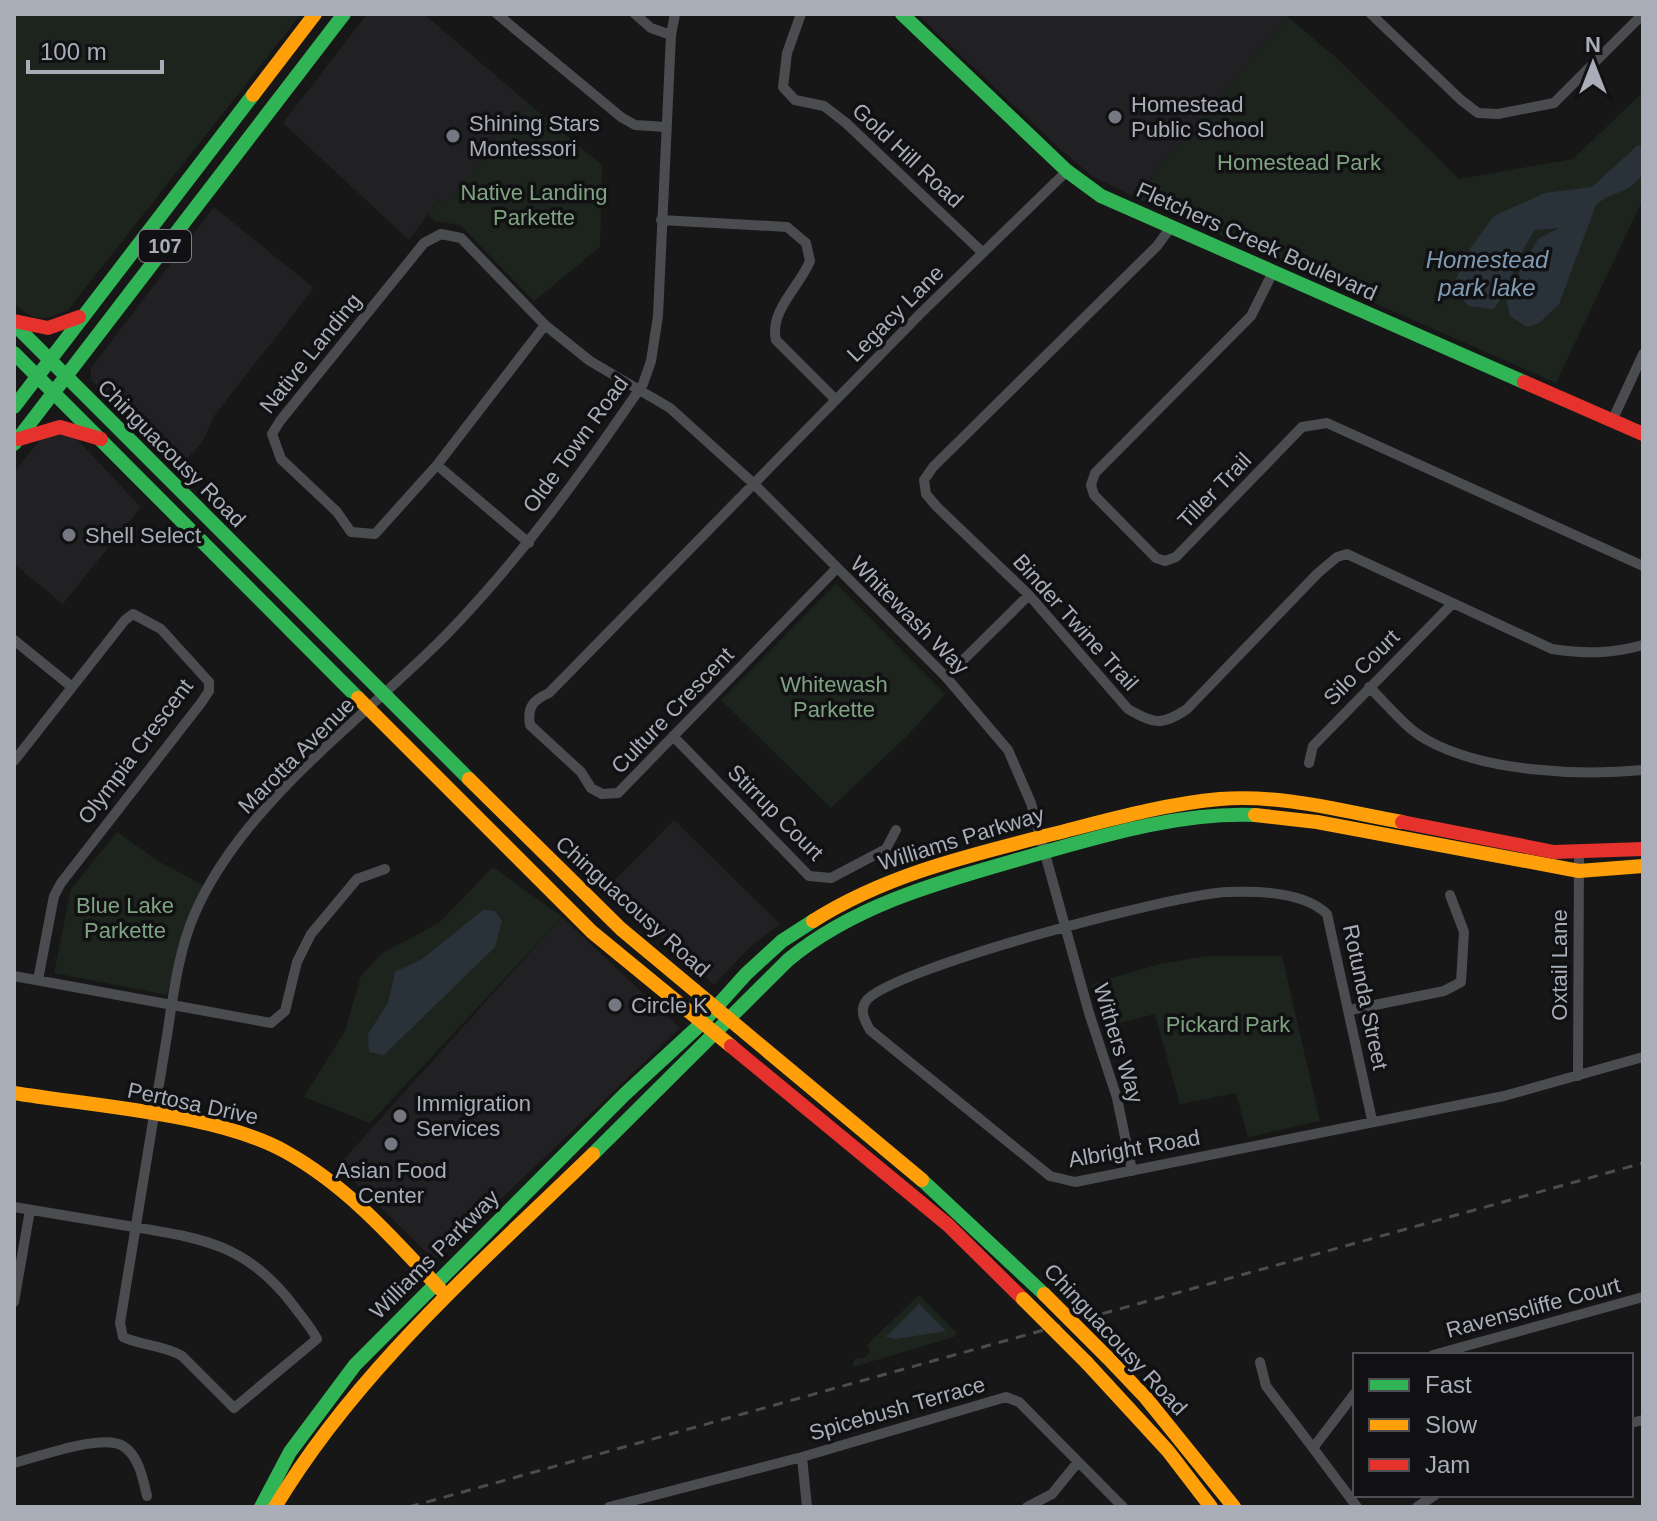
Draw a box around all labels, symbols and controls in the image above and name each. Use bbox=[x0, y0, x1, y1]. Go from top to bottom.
scale bar bbox=[28, 24, 162, 74]
north arrow bbox=[1553, 24, 1633, 104]
text: N bbox=[1585, 32, 1601, 57]
text: 100 m bbox=[40, 38, 107, 65]
place label: Homestead Public School bbox=[1131, 92, 1264, 142]
street label: Gold Hill Road bbox=[847, 98, 968, 213]
marker: Homestead Public School bbox=[1106, 108, 1124, 126]
place label: Shining Stars Montessori bbox=[469, 111, 600, 161]
marker: Shining Stars Montessori bbox=[444, 127, 462, 145]
park label: Homestead Park bbox=[1217, 150, 1382, 175]
street label: Fletchers Creek Boulevard bbox=[1133, 177, 1381, 306]
park label: Native Landing Parkette bbox=[461, 180, 607, 230]
road number: 107 bbox=[139, 230, 191, 262]
water label: Homestead park lake bbox=[1426, 246, 1549, 301]
street label: Legacy Lane bbox=[842, 260, 949, 367]
street label: Native Landing bbox=[254, 288, 366, 418]
street label: Olde Town Road bbox=[518, 371, 633, 517]
street label: Chinguacousy Road bbox=[93, 374, 251, 532]
street label: Tiller Trail bbox=[1173, 448, 1256, 533]
place label: Shell Select bbox=[85, 523, 201, 548]
marker: Shell Select bbox=[60, 526, 78, 544]
street label: Binder Twine Trail bbox=[1008, 549, 1143, 696]
street label: Whitewash Way bbox=[845, 551, 974, 680]
street label: Silo Court bbox=[1318, 624, 1404, 710]
street label: Culture Crescent bbox=[606, 642, 739, 778]
park label: Whitewash Parkette bbox=[780, 672, 888, 722]
street label: Olympia Crescent bbox=[73, 674, 198, 829]
street label: Marotta Avenue bbox=[233, 692, 360, 819]
street label: Stirrup Court bbox=[723, 759, 829, 865]
street label: Williams Parkway bbox=[875, 801, 1047, 876]
street label: Chinguacousy Road bbox=[551, 831, 715, 982]
park label: Blue Lake Parkette bbox=[76, 893, 174, 943]
street label: Oxtail Lane bbox=[1547, 909, 1572, 1021]
street label: Rotunda Street bbox=[1338, 922, 1393, 1072]
street label: Withers Way bbox=[1088, 980, 1149, 1106]
place label: Circle K bbox=[631, 993, 708, 1018]
marker: Circle K bbox=[606, 996, 624, 1014]
park label: Pickard Park bbox=[1166, 1012, 1291, 1037]
street label: Pertosa Drive bbox=[125, 1077, 261, 1130]
place label: Immigration Services bbox=[416, 1091, 531, 1141]
marker: Immigration Services bbox=[391, 1107, 409, 1125]
street label: Albright Road bbox=[1066, 1125, 1202, 1172]
marker: Asian Food Center bbox=[382, 1135, 400, 1153]
place label: Asian Food Center bbox=[335, 1158, 447, 1208]
street label: Williams Parkway bbox=[365, 1185, 504, 1324]
street label: Chinguacousy Road bbox=[1039, 1258, 1192, 1420]
street label: Ravenscliffe Court bbox=[1443, 1272, 1623, 1343]
legend bbox=[1353, 1353, 1633, 1497]
street label: Spicebush Terrace bbox=[806, 1371, 988, 1446]
text: Fast bbox=[1425, 1371, 1472, 1398]
text: Slow bbox=[1425, 1411, 1478, 1438]
text: Jam bbox=[1425, 1451, 1470, 1478]

